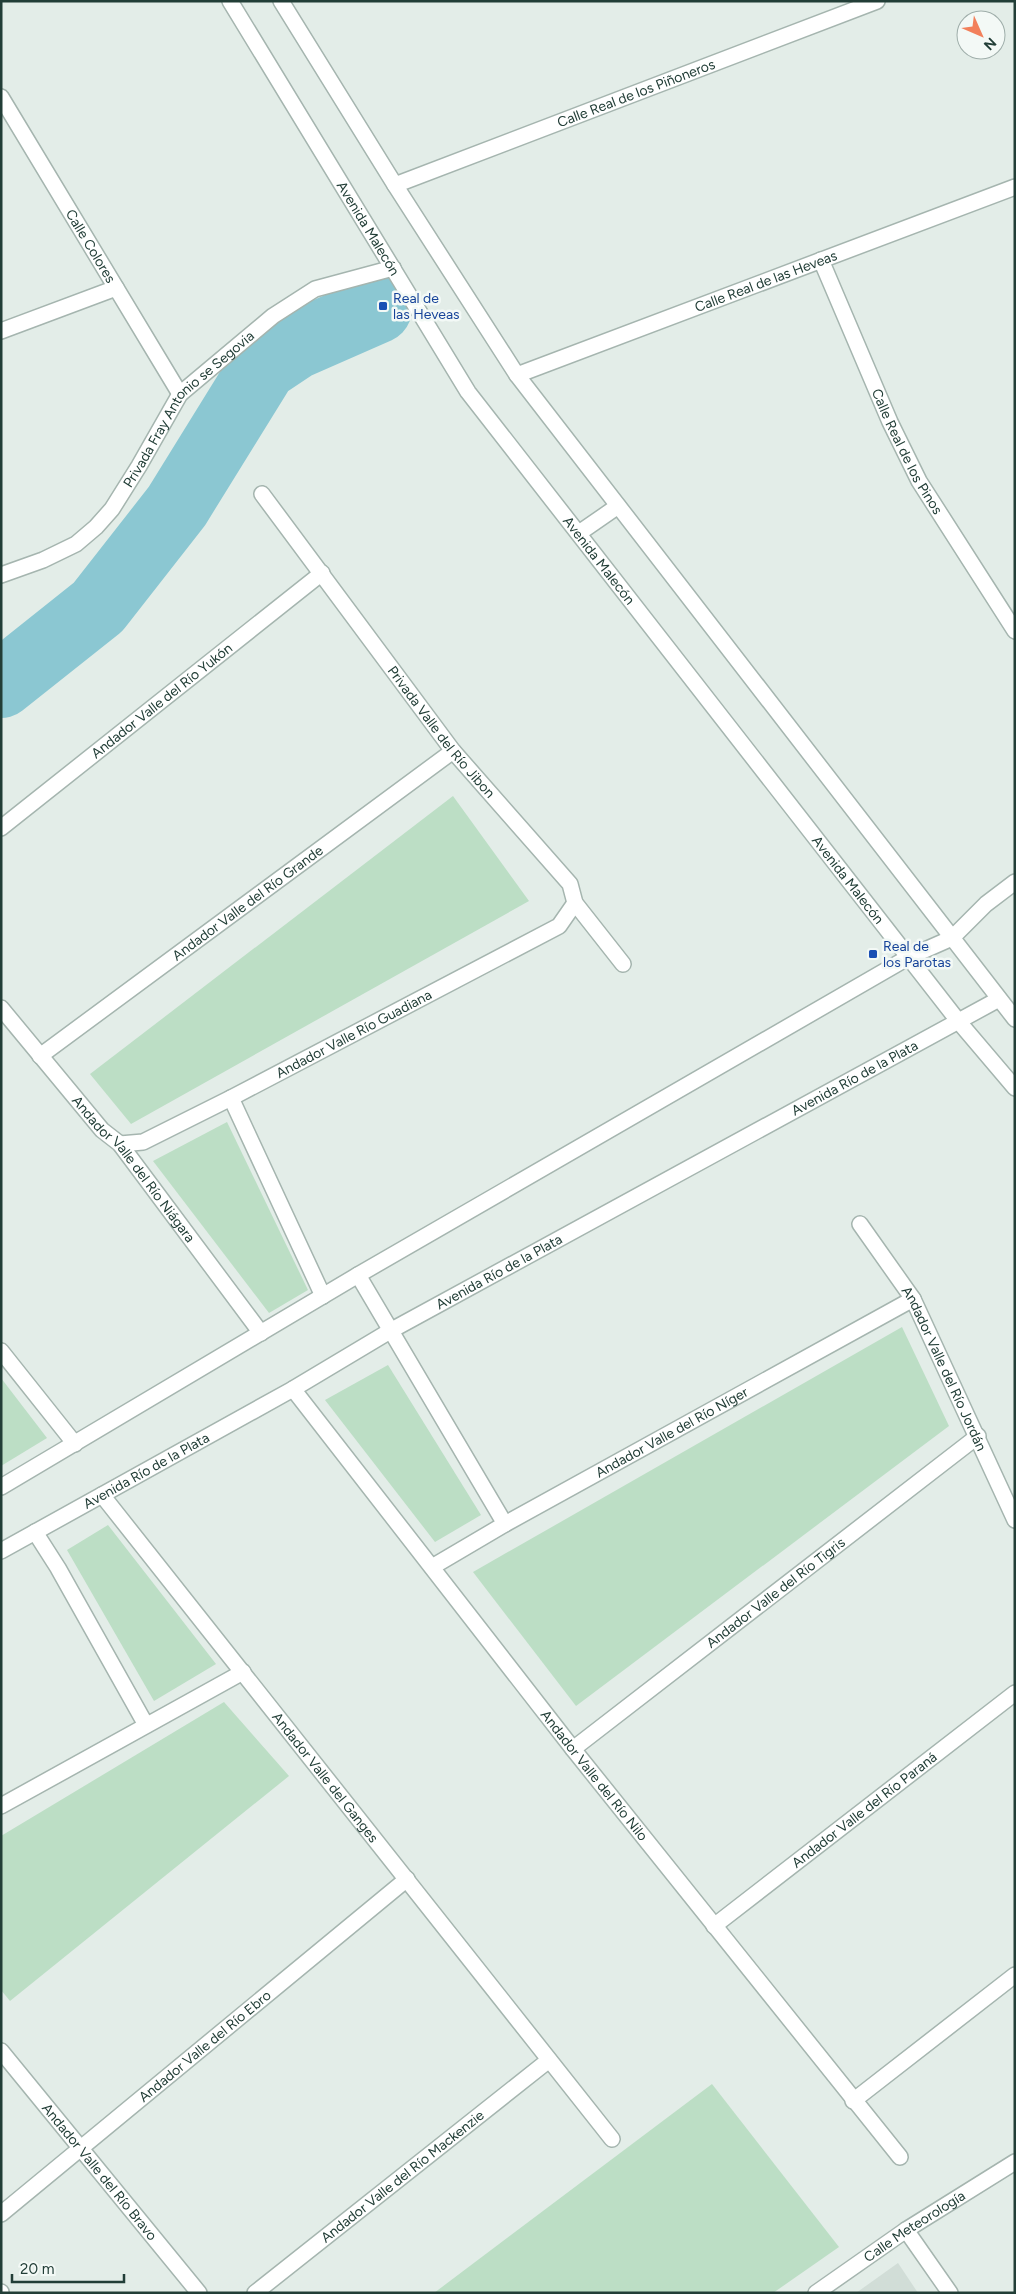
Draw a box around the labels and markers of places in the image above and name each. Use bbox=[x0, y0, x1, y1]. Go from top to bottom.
place label: Real de las Heveas bbox=[393, 290, 460, 323]
marker: Real de las Heveas bbox=[377, 300, 389, 312]
place label: Real de los Parotas bbox=[883, 938, 951, 971]
marker: Real de los Parotas bbox=[867, 948, 879, 960]

